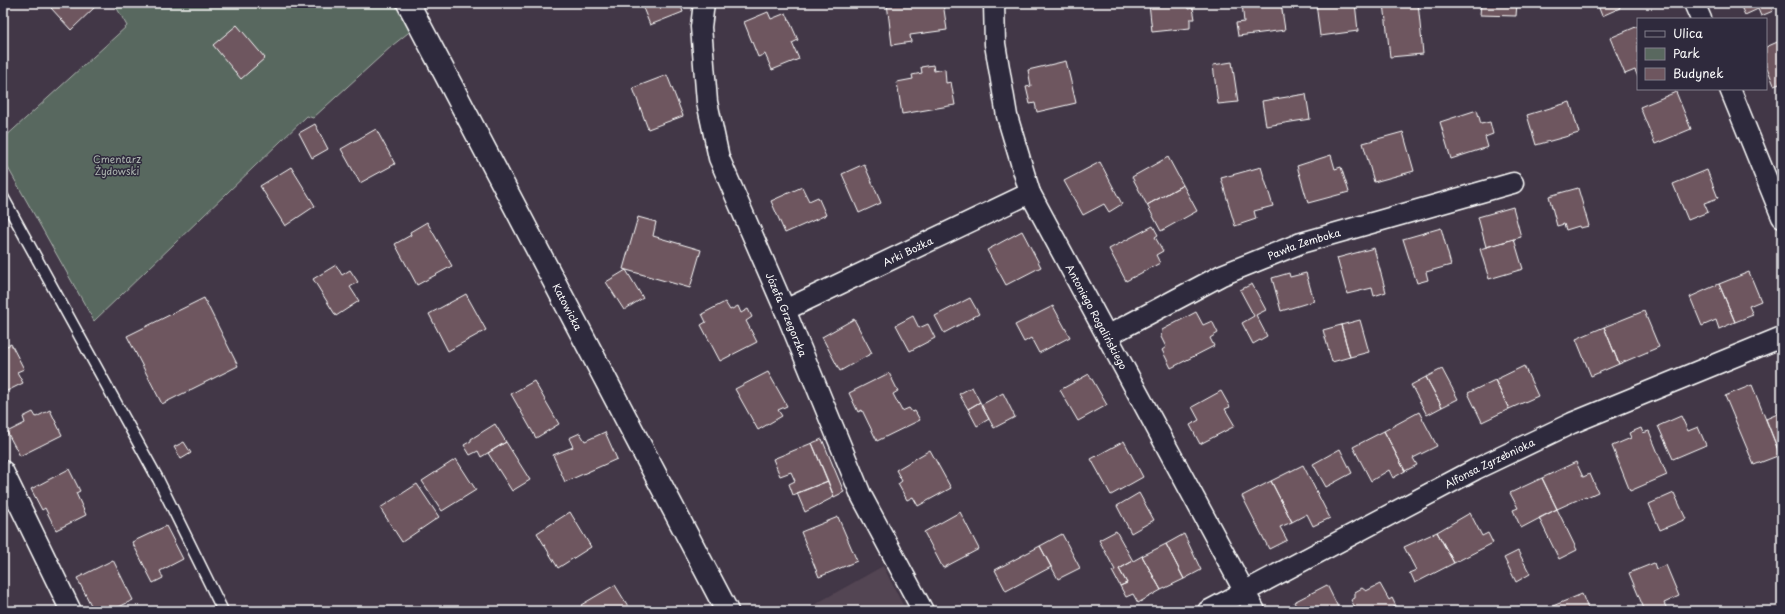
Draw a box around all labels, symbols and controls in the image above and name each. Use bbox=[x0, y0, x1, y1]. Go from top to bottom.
legend bbox=[1637, 18, 1767, 90]
text: Ulica bbox=[1673, 24, 1703, 42]
text: Park bbox=[1673, 44, 1700, 62]
text: Budynek bbox=[1673, 64, 1723, 82]
park label: Cmentarz Żydowski bbox=[93, 151, 141, 179]
street label: Pawła Zemboka bbox=[1265, 224, 1343, 263]
street label: Arki Bożka bbox=[880, 232, 936, 269]
street label: Antoniego Rogalińskiego bbox=[1063, 261, 1132, 372]
street label: Józefa Grzegorzka bbox=[762, 270, 812, 359]
street label: Katowicka bbox=[549, 280, 587, 333]
street label: Alfonsa Zgrzebnioka bbox=[1442, 434, 1538, 491]

